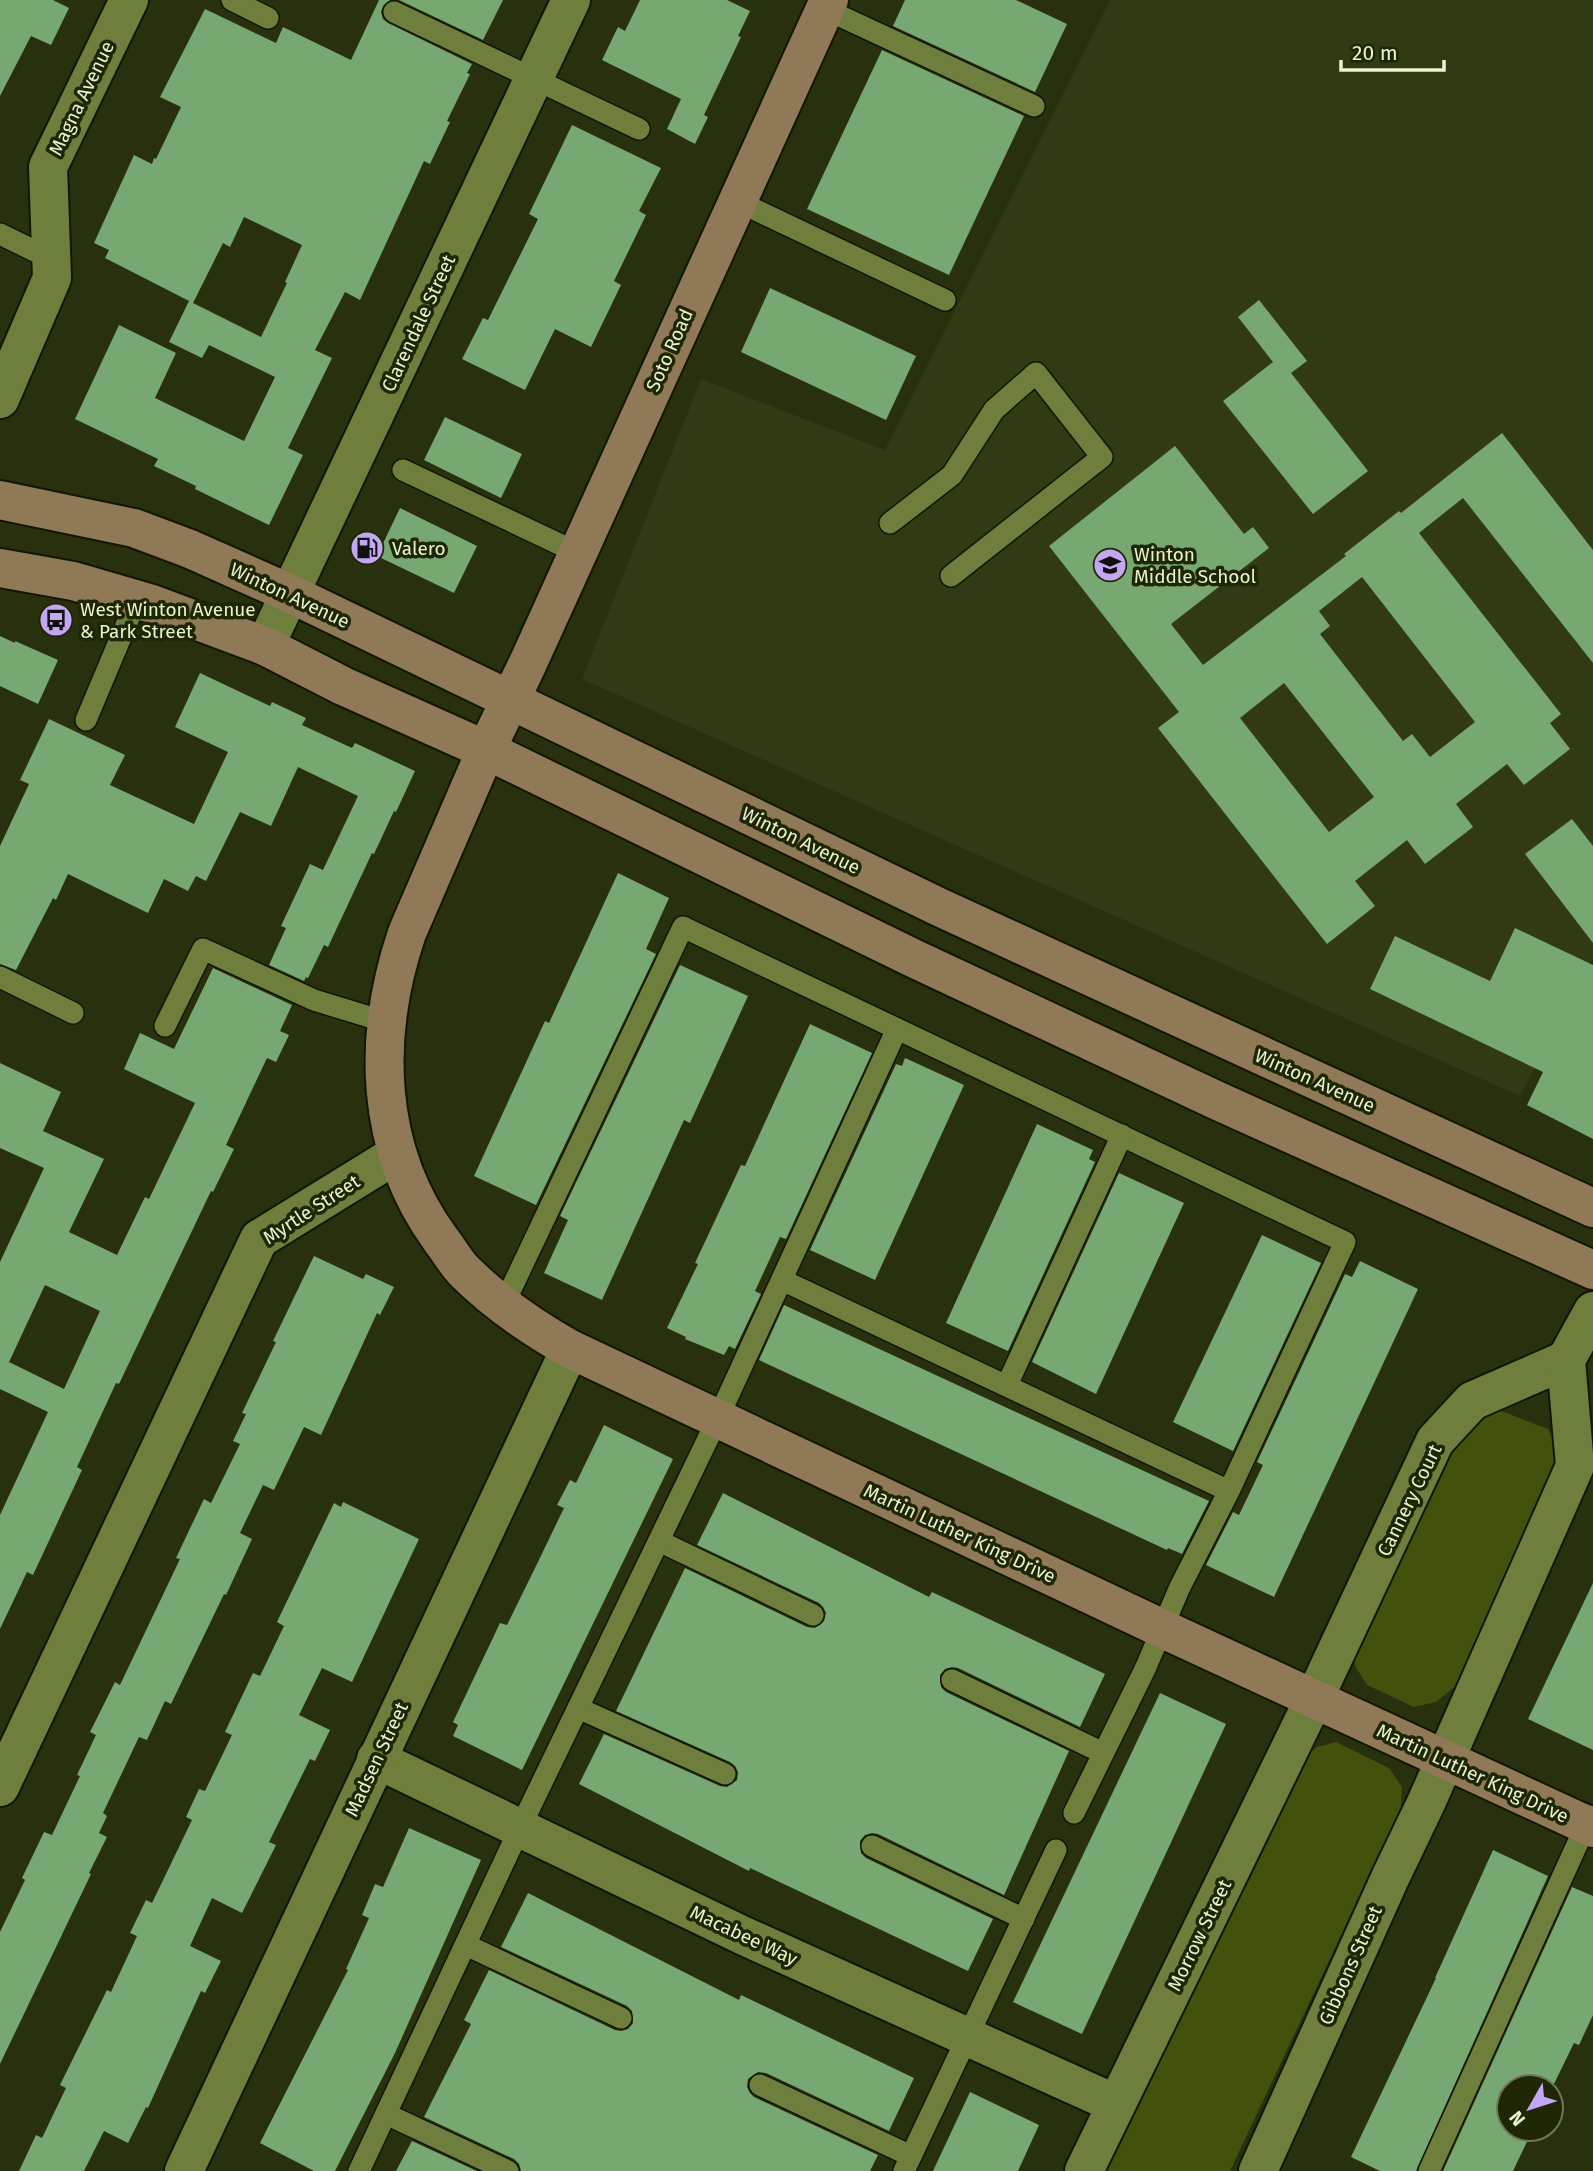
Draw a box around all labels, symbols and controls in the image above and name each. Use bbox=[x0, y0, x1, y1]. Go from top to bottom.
scale bar bbox=[1341, 28, 1444, 72]
street label: Magna Avenue bbox=[44, 37, 119, 159]
text: 20 m bbox=[1352, 40, 1398, 66]
street label: Clarendale Street bbox=[377, 251, 460, 395]
street label: Soto Road bbox=[641, 305, 698, 395]
fuel station icon: Valero bbox=[348, 529, 386, 567]
place label: Valero bbox=[392, 537, 446, 560]
place label: Winton Middle School bbox=[1134, 543, 1256, 588]
school or university icon: Winton Middle School bbox=[1091, 546, 1129, 584]
street label: Winton Avenue bbox=[226, 558, 353, 633]
place label: West Winton Avenue & Park Street bbox=[80, 598, 256, 643]
bus stop icon: West Winton Avenue & Park Street bbox=[37, 601, 75, 639]
street label: Winton Avenue bbox=[738, 802, 864, 879]
street label: Winton Avenue bbox=[1251, 1044, 1378, 1117]
street label: Myrtle Street bbox=[259, 1170, 364, 1249]
street label: Cannery Court bbox=[1372, 1440, 1447, 1560]
street label: Martin Luther King Drive bbox=[860, 1479, 1059, 1588]
street label: Madsen Street bbox=[340, 1698, 413, 1820]
street label: Martin Luther King Drive bbox=[1373, 1719, 1572, 1828]
street label: Morrow Street bbox=[1163, 1876, 1236, 1995]
street label: Macabee Way bbox=[686, 1901, 802, 1971]
street label: Gibbons Street bbox=[1314, 1902, 1387, 2028]
north arrow bbox=[1495, 2073, 1565, 2143]
text: N bbox=[1504, 2106, 1530, 2131]

